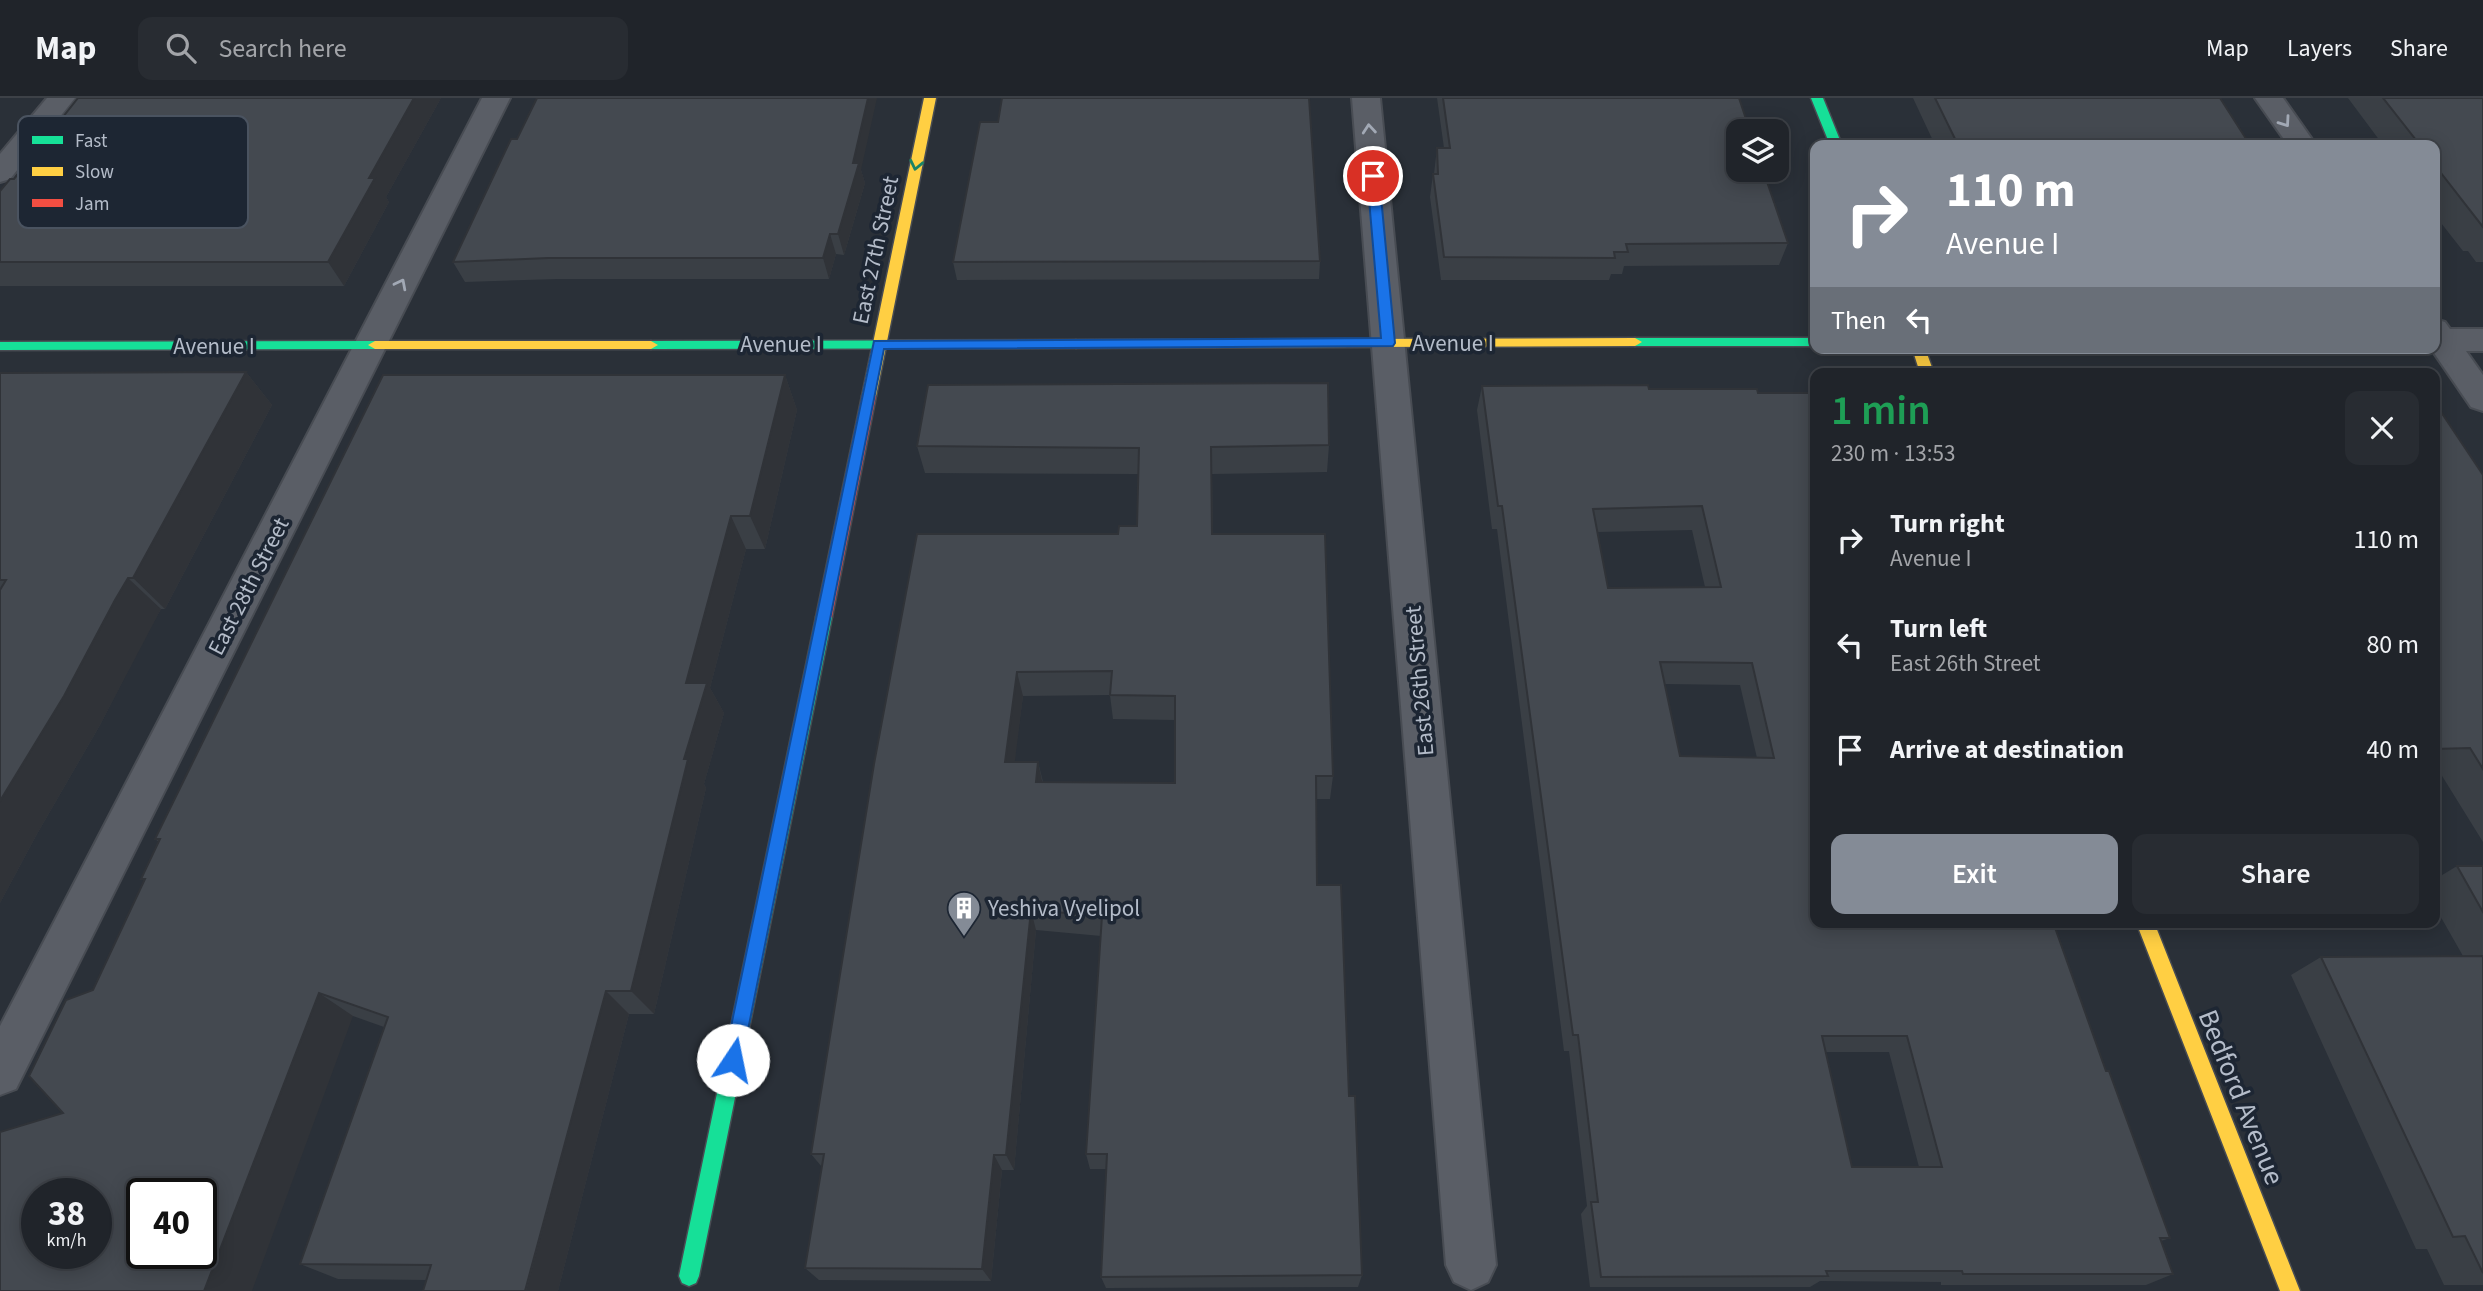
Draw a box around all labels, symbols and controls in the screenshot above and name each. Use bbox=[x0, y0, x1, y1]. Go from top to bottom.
search box bbox=[138, 17, 628, 80]
text: Map bbox=[35, 25, 96, 72]
icon: search bbox=[162, 29, 200, 67]
text: Search here bbox=[218, 30, 347, 67]
text: Map bbox=[2206, 31, 2249, 66]
text: Layers bbox=[2287, 31, 2352, 66]
text: Share bbox=[2390, 31, 2448, 66]
one-way arrow bbox=[2277, 114, 2289, 127]
legend bbox=[18, 116, 248, 228]
map controls bbox=[1726, 119, 1789, 182]
button: layers bbox=[1726, 119, 1789, 182]
one-way arrow bbox=[1362, 123, 1377, 134]
text: Fast bbox=[75, 128, 108, 155]
pin bbox=[1343, 146, 1403, 206]
text: 110 m bbox=[1946, 156, 2075, 226]
icon: arrive bbox=[1354, 157, 1392, 195]
text: Slow bbox=[75, 159, 114, 186]
one-way arrow bbox=[909, 159, 924, 171]
icon: right bbox=[1831, 168, 1922, 259]
street label: East 27th Street bbox=[844, 173, 907, 327]
text: Jam bbox=[75, 191, 109, 218]
text: Avenue I bbox=[1946, 221, 2059, 267]
one-way arrow bbox=[393, 279, 407, 291]
icon: left bbox=[1900, 301, 1938, 339]
text: Then bbox=[1831, 302, 1886, 339]
street label: Avenue I bbox=[1412, 327, 1494, 360]
street label: Avenue I bbox=[740, 328, 822, 361]
street label: Avenue I bbox=[173, 330, 255, 363]
text: 1 min bbox=[1831, 381, 1931, 441]
button: close bbox=[2345, 391, 2419, 465]
text: 230 m · 13:53 bbox=[1831, 437, 1955, 470]
text: Turn right bbox=[1890, 505, 2005, 542]
street label: East 28th Street bbox=[200, 511, 297, 661]
icon: right bbox=[1831, 521, 1869, 559]
text: 110 m bbox=[2353, 521, 2419, 558]
text: Avenue I bbox=[1890, 542, 1972, 575]
street label: East 26th Street bbox=[1396, 604, 1442, 757]
text: Turn left bbox=[1890, 610, 1987, 647]
icon: left bbox=[1831, 626, 1869, 664]
text: 80 m bbox=[2366, 626, 2419, 663]
text: East 26th Street bbox=[1890, 647, 2041, 680]
icon: arrive bbox=[1831, 731, 1869, 769]
text: Arrive at destination bbox=[1890, 731, 2124, 768]
text: 40 m bbox=[2366, 731, 2419, 768]
button: Exit bbox=[1831, 834, 2118, 914]
button: Share bbox=[2132, 834, 2419, 914]
building icon: Yeshiva Vyelipol bbox=[945, 889, 983, 938]
place label: Yeshiva Vyelipol bbox=[987, 892, 1140, 925]
street label: Bedford Avenue bbox=[2188, 1004, 2294, 1191]
position arrow bbox=[696, 1023, 770, 1097]
speed limit sign: 40 bbox=[126, 1178, 217, 1269]
text: 38 bbox=[48, 1189, 85, 1239]
text: km/h bbox=[47, 1228, 86, 1253]

